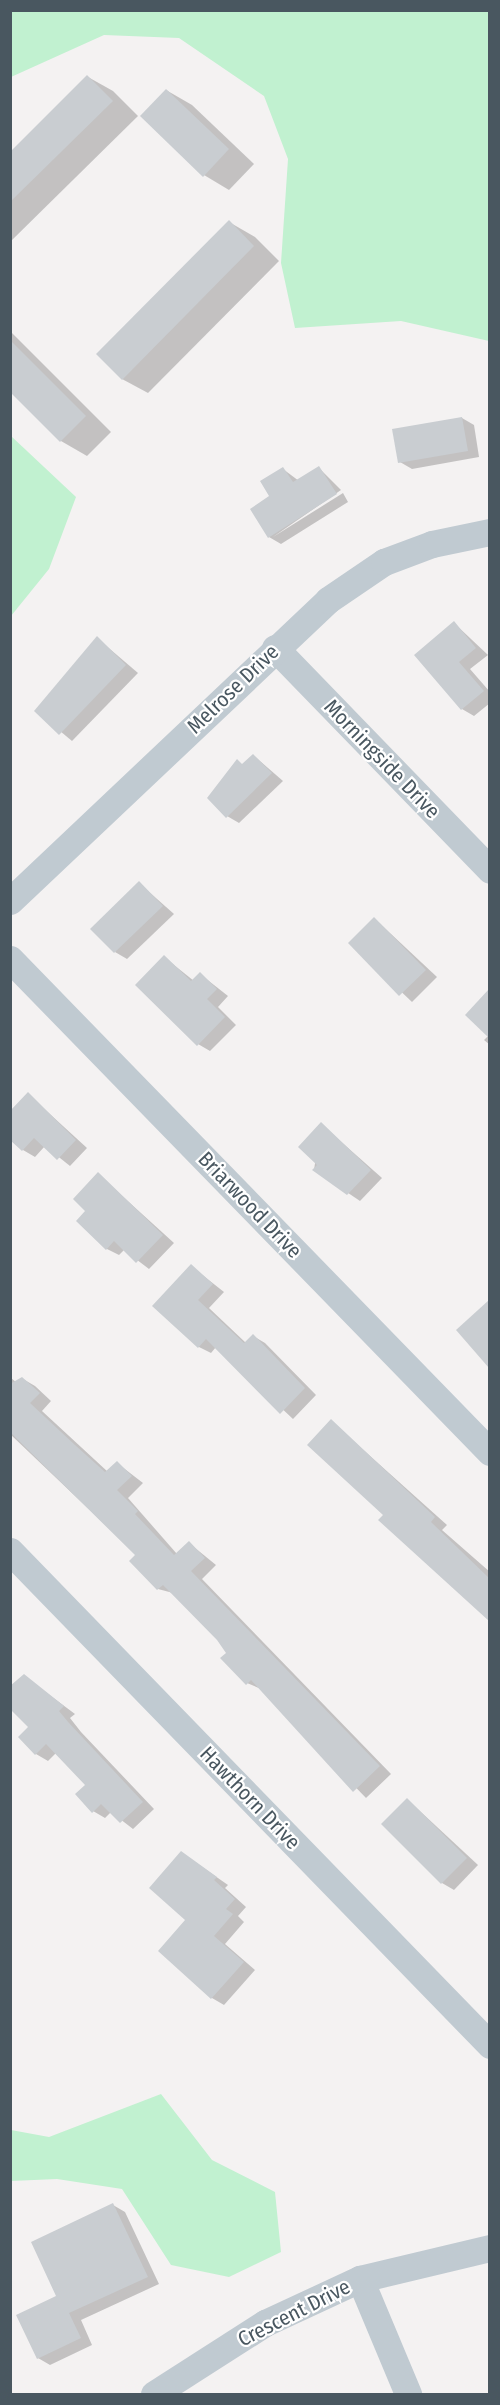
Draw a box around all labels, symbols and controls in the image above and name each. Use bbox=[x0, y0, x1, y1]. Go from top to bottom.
street label: Melrose Drive bbox=[182, 639, 284, 739]
street label: Morningside Drive bbox=[319, 694, 445, 824]
street label: Briarwood Drive bbox=[193, 1147, 307, 1263]
street label: Hawthorn Drive bbox=[195, 1741, 305, 1855]
street label: Crescent Drive bbox=[234, 2274, 354, 2352]

